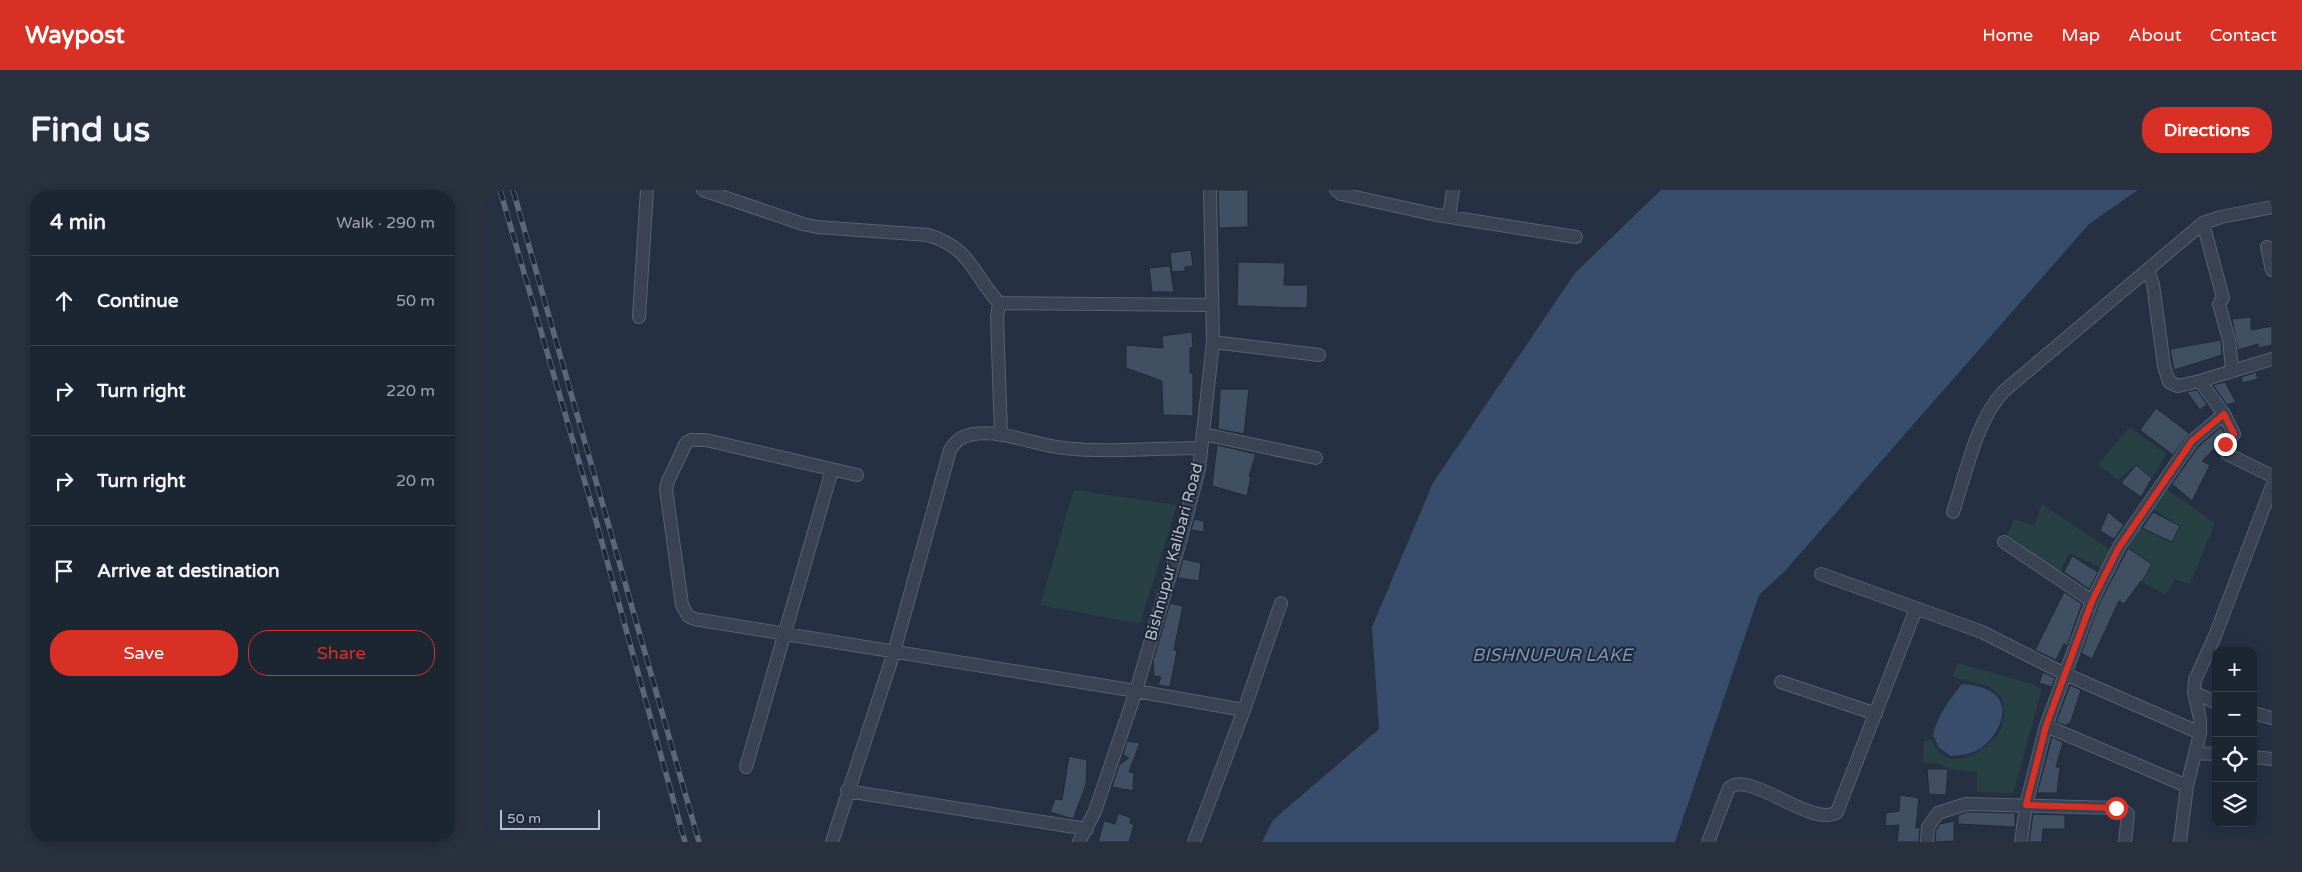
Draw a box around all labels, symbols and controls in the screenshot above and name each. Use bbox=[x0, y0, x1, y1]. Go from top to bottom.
text: Waypost bbox=[25, 21, 125, 50]
text: Home bbox=[1982, 24, 2033, 46]
text: Map bbox=[2061, 24, 2100, 46]
text: About bbox=[2128, 24, 2182, 46]
text: Contact bbox=[2210, 24, 2277, 46]
button: Directions bbox=[2142, 107, 2272, 153]
text: Find us bbox=[30, 109, 150, 151]
text: 4 min bbox=[50, 210, 106, 235]
text: Walk · 290 m bbox=[336, 213, 435, 233]
icon: ahead bbox=[50, 287, 78, 315]
text: Continue bbox=[97, 290, 179, 312]
text: 50 m bbox=[396, 291, 435, 311]
icon: right bbox=[50, 377, 78, 405]
text: Turn right bbox=[97, 380, 185, 402]
text: 220 m bbox=[386, 381, 435, 401]
route end bbox=[2214, 433, 2237, 456]
street label: Bishnupur Kalibari Road bbox=[1141, 461, 1207, 643]
icon: right bbox=[50, 467, 78, 495]
text: Turn right bbox=[97, 470, 185, 492]
text: 20 m bbox=[396, 471, 435, 491]
icon: arrive bbox=[50, 557, 78, 585]
text: Arrive at destination bbox=[97, 560, 280, 582]
button: Save bbox=[50, 630, 238, 676]
button: Share bbox=[248, 630, 435, 676]
water label: BISHNUPUR LAKE bbox=[1472, 644, 1635, 666]
map controls bbox=[2212, 647, 2257, 827]
button: + bbox=[2212, 647, 2257, 692]
button: − bbox=[2212, 692, 2257, 737]
button: locate bbox=[2212, 737, 2257, 782]
button: layers bbox=[2212, 782, 2257, 827]
route start bbox=[2105, 797, 2128, 820]
scale bar bbox=[500, 807, 600, 830]
text: 50 m bbox=[507, 810, 541, 827]

